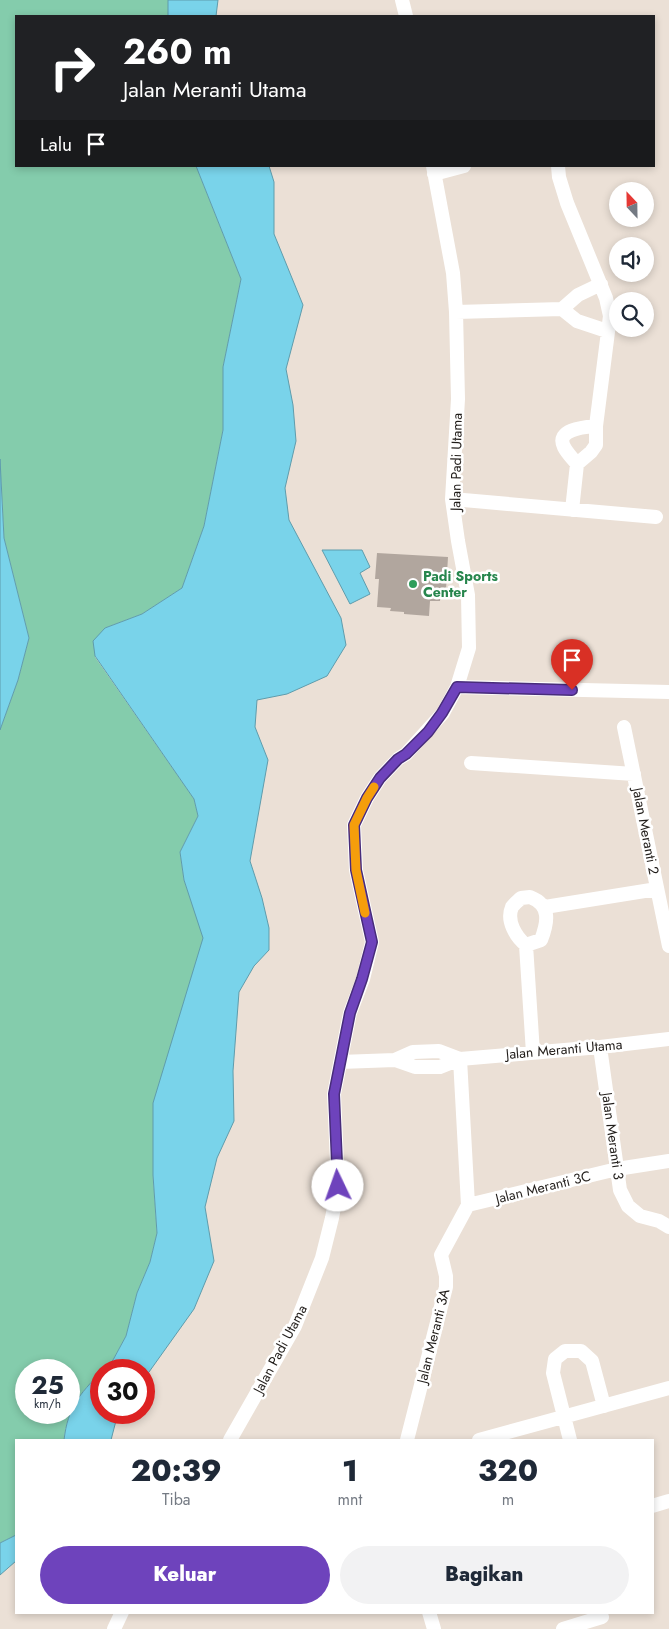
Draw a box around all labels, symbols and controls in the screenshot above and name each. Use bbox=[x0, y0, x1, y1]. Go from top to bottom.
text: 260 m bbox=[123, 27, 232, 77]
icon: right bbox=[40, 35, 105, 100]
text: Jalan Meranti Utama bbox=[123, 73, 306, 105]
icon: arrive bbox=[82, 130, 110, 158]
text: Lalu bbox=[40, 131, 72, 158]
north arrow bbox=[609, 182, 654, 228]
map controls bbox=[609, 182, 654, 337]
button: sound bbox=[609, 237, 654, 282]
button: search bbox=[609, 292, 654, 337]
street label: Jalan Padi Utama bbox=[445, 413, 467, 513]
place label: Padi Sports Center bbox=[423, 566, 498, 602]
marker: Padi Sports Center bbox=[407, 578, 419, 590]
pin bbox=[551, 639, 593, 690]
icon: arrive bbox=[558, 646, 586, 674]
street label: Jalan Meranti 2 bbox=[627, 784, 664, 876]
street label: Jalan Meranti Utama bbox=[503, 1034, 623, 1064]
street label: Jalan Meranti 3 bbox=[597, 1089, 629, 1181]
position arrow bbox=[311, 1159, 363, 1211]
street label: Jalan Meranti 3C bbox=[491, 1166, 593, 1209]
street label: Jalan Meranti 3A bbox=[411, 1286, 455, 1387]
street label: Jalan Padi Utama bbox=[247, 1301, 312, 1399]
speed limit sign: 30 bbox=[90, 1359, 155, 1424]
text: 25 bbox=[31, 1367, 64, 1403]
text: km/h bbox=[34, 1395, 61, 1413]
text: 20:39 bbox=[131, 1449, 222, 1492]
text: 1 bbox=[342, 1449, 358, 1492]
text: 320 bbox=[478, 1449, 538, 1492]
text: Tiba bbox=[162, 1488, 190, 1511]
text: mnt bbox=[338, 1488, 362, 1511]
text: m bbox=[502, 1488, 514, 1511]
button: Keluar bbox=[40, 1546, 330, 1604]
button: Bagikan bbox=[340, 1546, 629, 1604]

